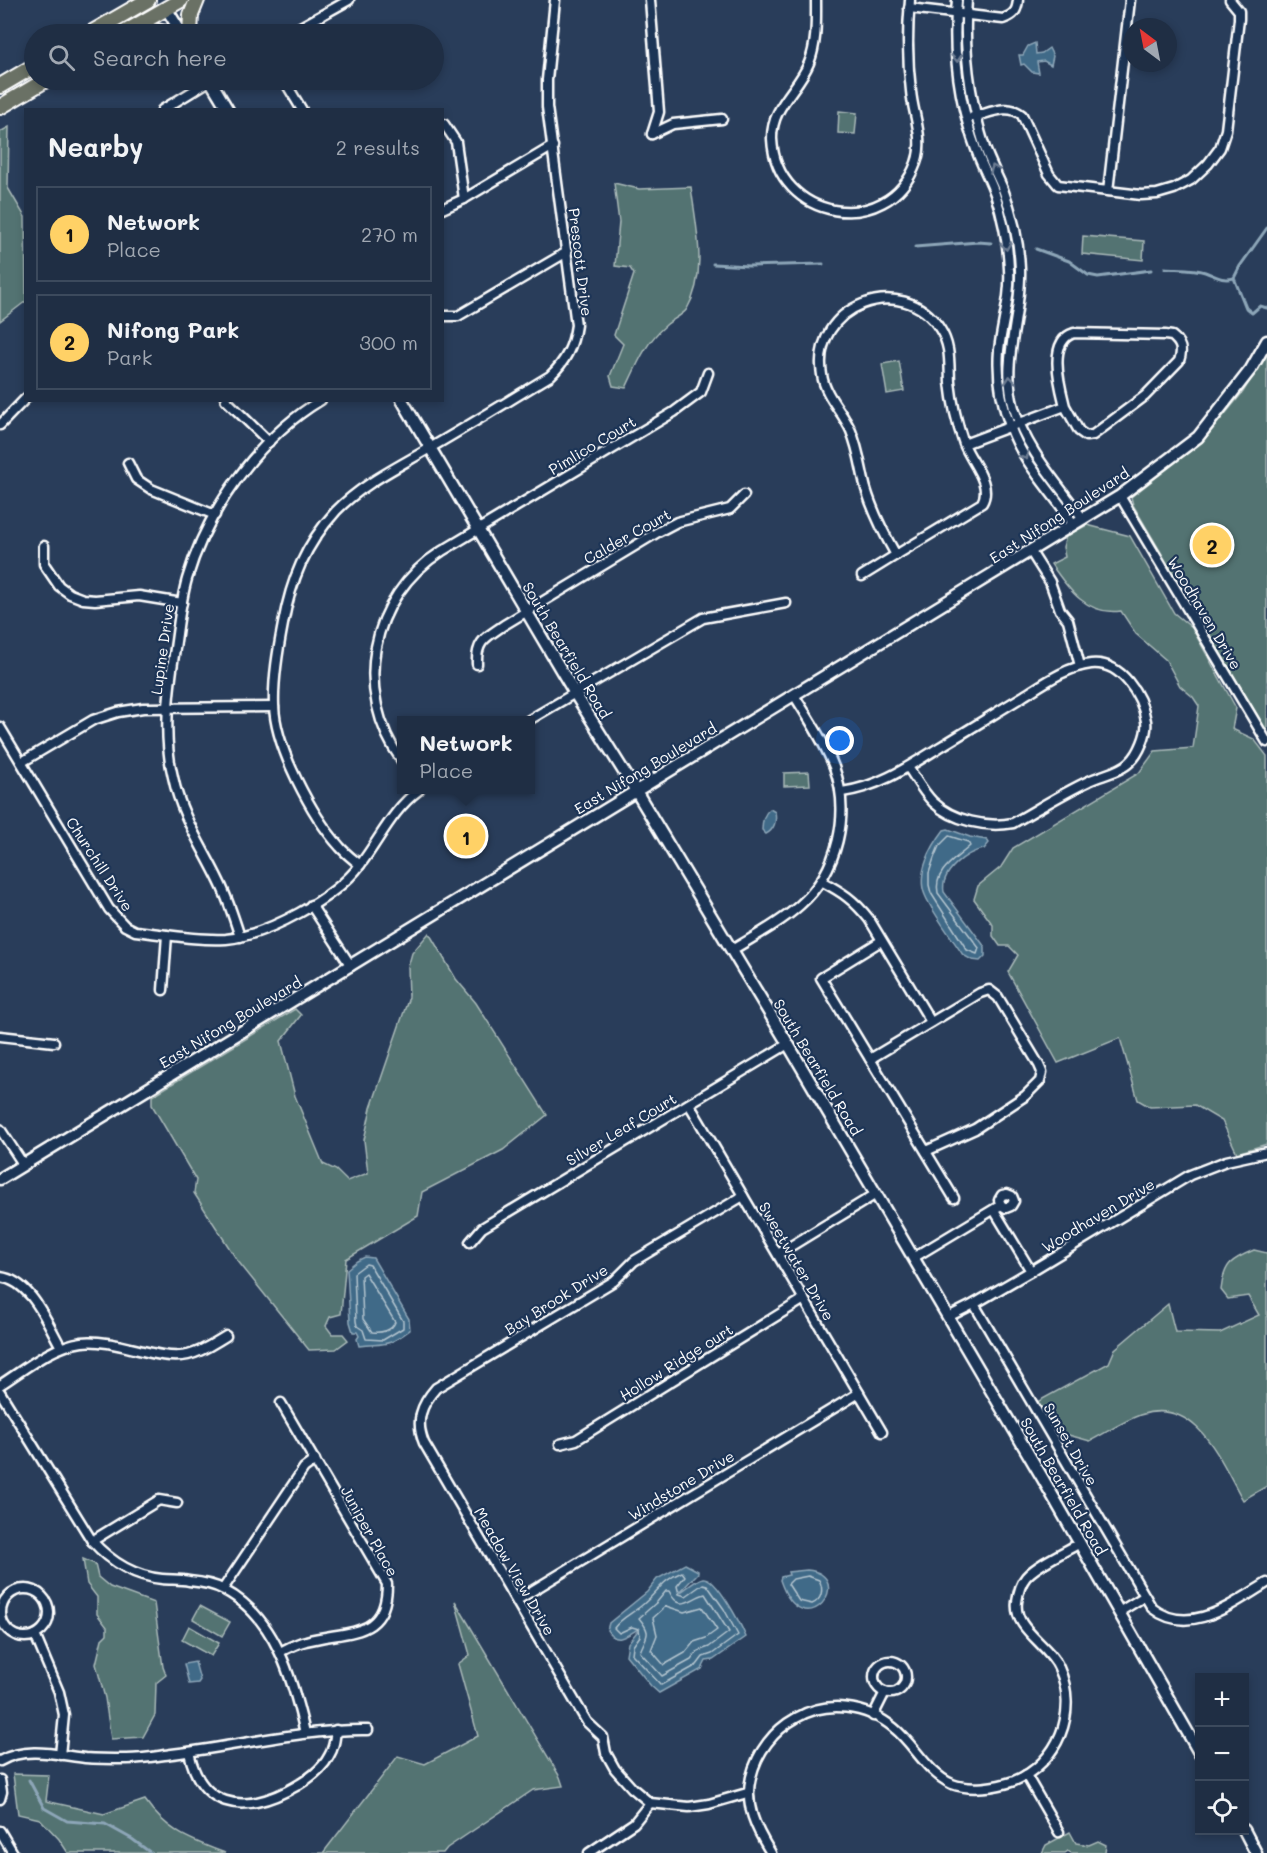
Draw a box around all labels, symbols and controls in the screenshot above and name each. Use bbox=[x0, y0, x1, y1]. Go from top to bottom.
north arrow bbox=[1123, 18, 1177, 72]
search box bbox=[24, 24, 444, 90]
icon: search bbox=[45, 41, 78, 74]
text: Search here bbox=[93, 43, 227, 72]
one-way arrow bbox=[951, 54, 964, 63]
text: Nearby bbox=[48, 130, 143, 164]
text: 2 results bbox=[336, 134, 420, 160]
one-way arrow bbox=[989, 164, 1001, 175]
text: Network bbox=[107, 207, 200, 236]
street label: Prescott Drive bbox=[564, 207, 598, 317]
text: 1 bbox=[65, 221, 74, 247]
text: 270 m bbox=[361, 221, 418, 247]
text: Place bbox=[107, 236, 161, 262]
one-way arrow bbox=[1000, 241, 1012, 250]
text: Nifong Park bbox=[107, 315, 239, 344]
text: 2 bbox=[64, 329, 75, 355]
text: 300 m bbox=[359, 329, 418, 355]
text: Park bbox=[107, 344, 152, 370]
one-way arrow bbox=[1004, 376, 1017, 385]
street label: Pimlico Court bbox=[545, 411, 639, 479]
one-way arrow bbox=[1017, 450, 1029, 460]
street label: East Nifong Boulevard bbox=[985, 462, 1133, 568]
street label: Calder Court bbox=[580, 504, 674, 568]
pin: 2 bbox=[1192, 522, 1232, 568]
street label: Woodhaven Drive bbox=[1163, 553, 1247, 673]
street label: South Bearfield Road bbox=[518, 578, 616, 722]
street label: Lupine Drive bbox=[146, 602, 178, 696]
popup bbox=[397, 716, 535, 794]
street label: East Nifong Boulevard bbox=[570, 718, 720, 818]
your location bbox=[825, 726, 854, 755]
text: Network bbox=[419, 728, 513, 757]
text: Place bbox=[419, 757, 473, 783]
street label: Churchill Drive bbox=[62, 813, 138, 915]
pin: 1 bbox=[446, 814, 486, 858]
street label: East Nifong Boulevard bbox=[155, 972, 305, 1072]
street label: South Bearfield Road bbox=[769, 995, 867, 1139]
street label: Silver Leaf Court bbox=[562, 1088, 680, 1170]
street label: Woodhaven Drive bbox=[1038, 1173, 1158, 1257]
street label: Sweetwater Drive bbox=[755, 1198, 839, 1324]
street label: Bay Brook Drive bbox=[501, 1259, 611, 1339]
street label: Hollow Ridge ourt bbox=[615, 1319, 737, 1405]
street label: Sunset Drive bbox=[1039, 1399, 1103, 1489]
street label: South Bearfield Road bbox=[1016, 1413, 1112, 1559]
street label: Windstone Drive bbox=[624, 1445, 738, 1525]
street label: Juniper Place bbox=[337, 1482, 403, 1580]
street label: Meadow View Drive bbox=[470, 1503, 560, 1639]
map controls bbox=[1195, 1673, 1249, 1835]
button: + bbox=[1195, 1673, 1249, 1727]
button: − bbox=[1195, 1727, 1249, 1781]
button: locate bbox=[1195, 1781, 1249, 1835]

